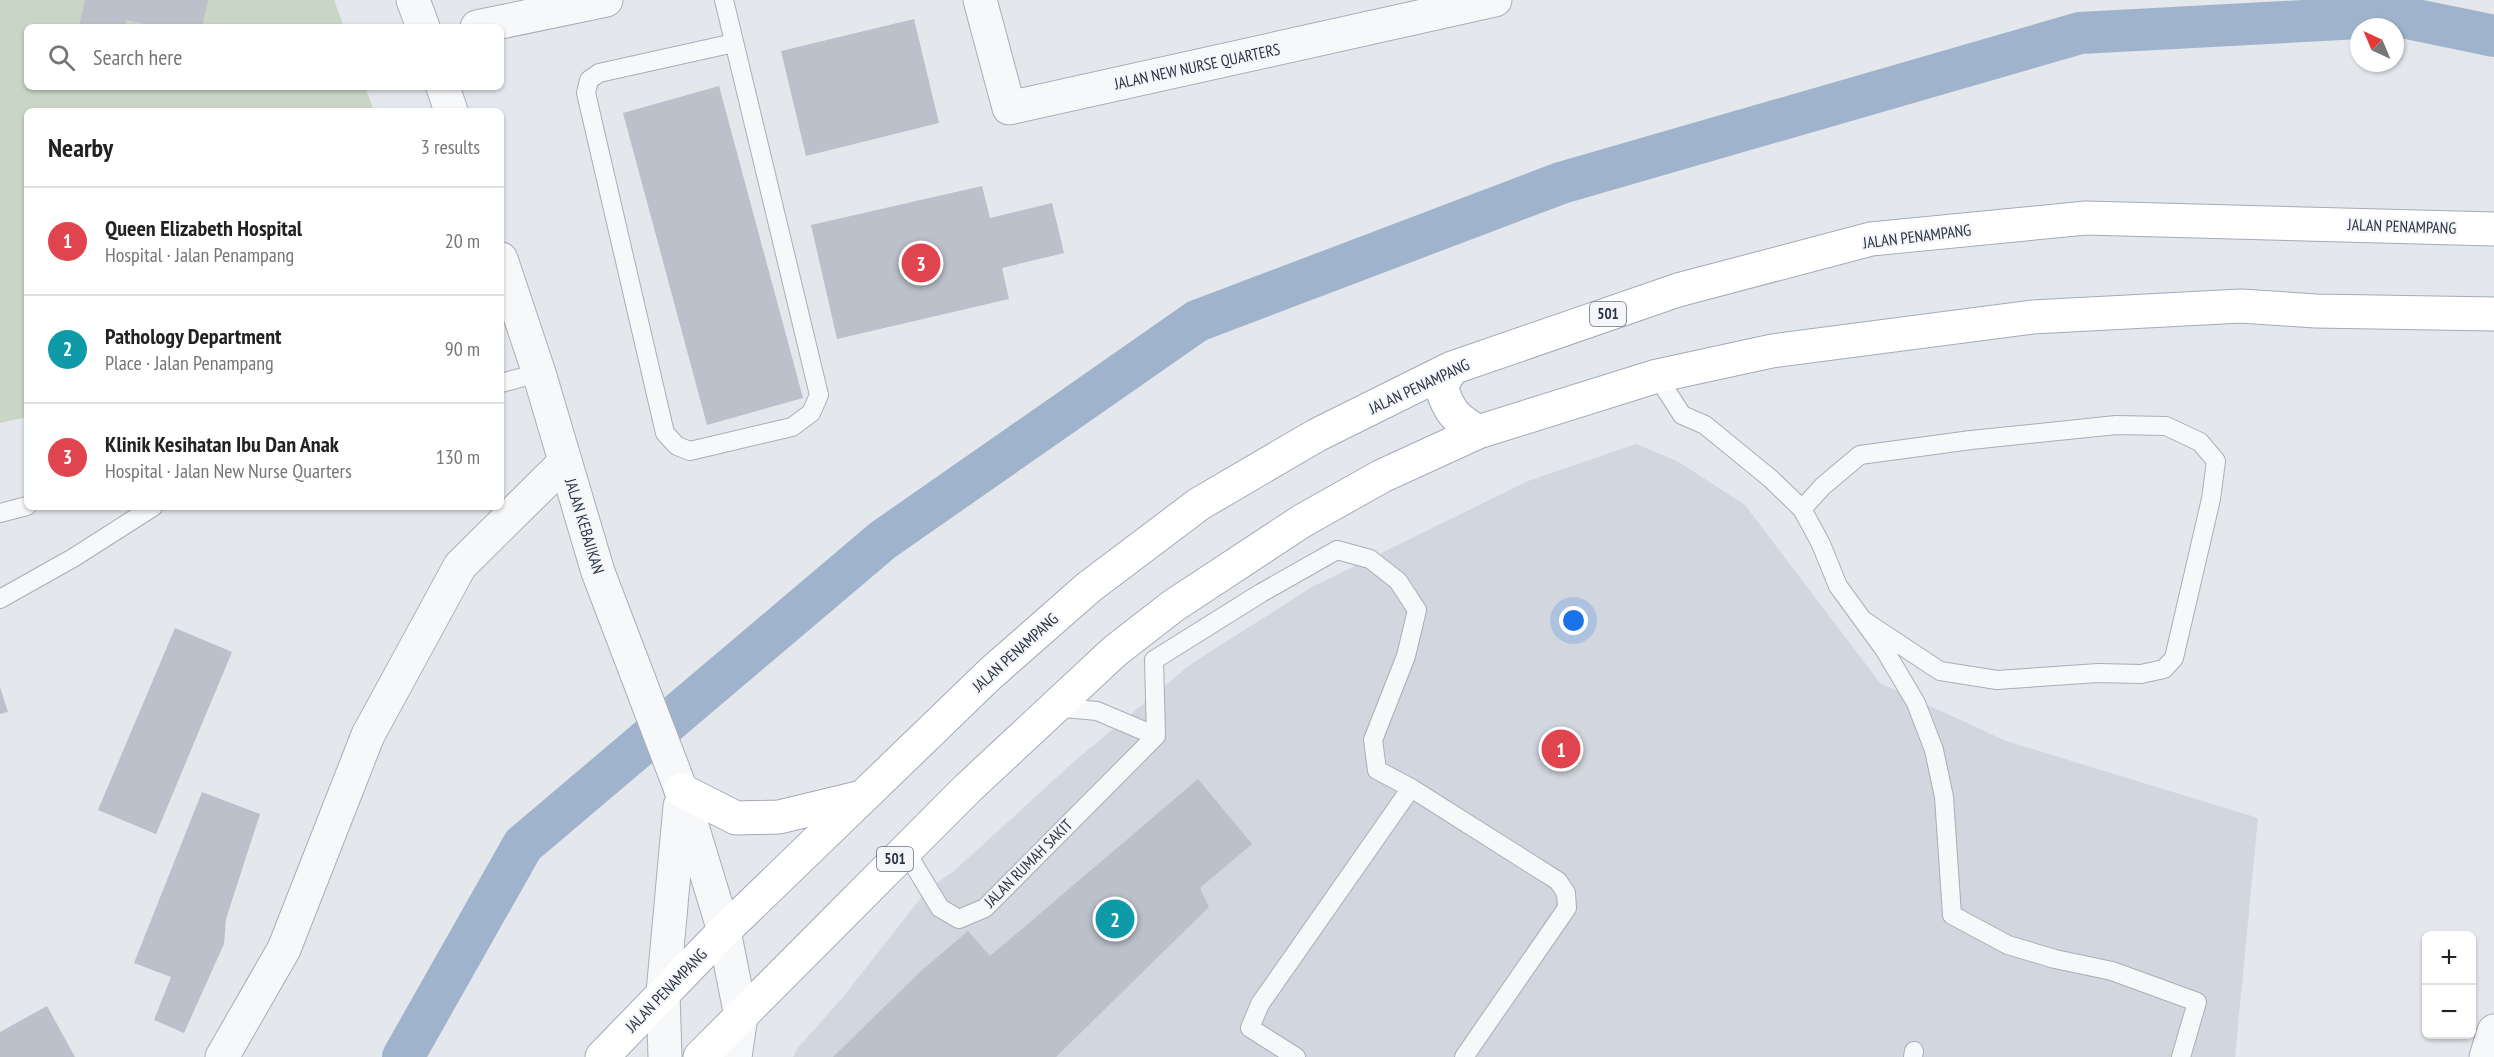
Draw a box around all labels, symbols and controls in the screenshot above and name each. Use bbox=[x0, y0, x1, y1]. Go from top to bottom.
north arrow bbox=[2350, 18, 2404, 72]
search box bbox=[24, 24, 504, 90]
street label: JALAN NEW NURSE QUARTERS bbox=[1111, 39, 1282, 94]
icon: search bbox=[45, 41, 78, 74]
text: Search here bbox=[93, 43, 182, 71]
text: Nearby bbox=[48, 131, 113, 164]
text: 3 results bbox=[421, 134, 480, 160]
text: Queen Elizabeth Hospital bbox=[105, 214, 302, 242]
street label: JALAN PENAMPANG bbox=[2346, 214, 2457, 238]
street label: JALAN PENAMPANG bbox=[1861, 219, 1972, 253]
text: 1 bbox=[63, 228, 72, 254]
text: 20 m bbox=[445, 228, 480, 254]
pin: 3 bbox=[902, 240, 940, 286]
text: Hospital · Jalan Penampang bbox=[105, 242, 294, 268]
road number: 501 bbox=[1590, 302, 1626, 326]
text: Pathology Department bbox=[105, 322, 281, 350]
text: 2 bbox=[63, 336, 72, 362]
text: 90 m bbox=[445, 336, 480, 362]
text: Place · Jalan Penampang bbox=[105, 350, 274, 376]
street label: JALAN PENAMPANG bbox=[1365, 354, 1473, 418]
text: Klinik Kesihatan Ibu Dan Anak bbox=[105, 430, 339, 458]
text: 3 bbox=[63, 444, 72, 470]
text: 130 m bbox=[436, 444, 480, 470]
text: Hospital · Jalan New Nurse Quarters bbox=[105, 458, 352, 484]
street label: JALAN KEBAJIKAN bbox=[561, 475, 609, 576]
your location bbox=[1559, 606, 1588, 635]
street label: JALAN PENAMPANG bbox=[967, 608, 1062, 696]
pin: 1 bbox=[1542, 726, 1580, 771]
street label: JALAN RUMAH SAKIT bbox=[979, 815, 1076, 912]
road number: 501 bbox=[877, 847, 913, 871]
pin: 2 bbox=[1096, 896, 1134, 942]
map controls bbox=[2422, 931, 2476, 1039]
button: + bbox=[2422, 931, 2476, 985]
street label: JALAN PENAMPANG bbox=[620, 944, 711, 1037]
button: − bbox=[2422, 985, 2476, 1039]

